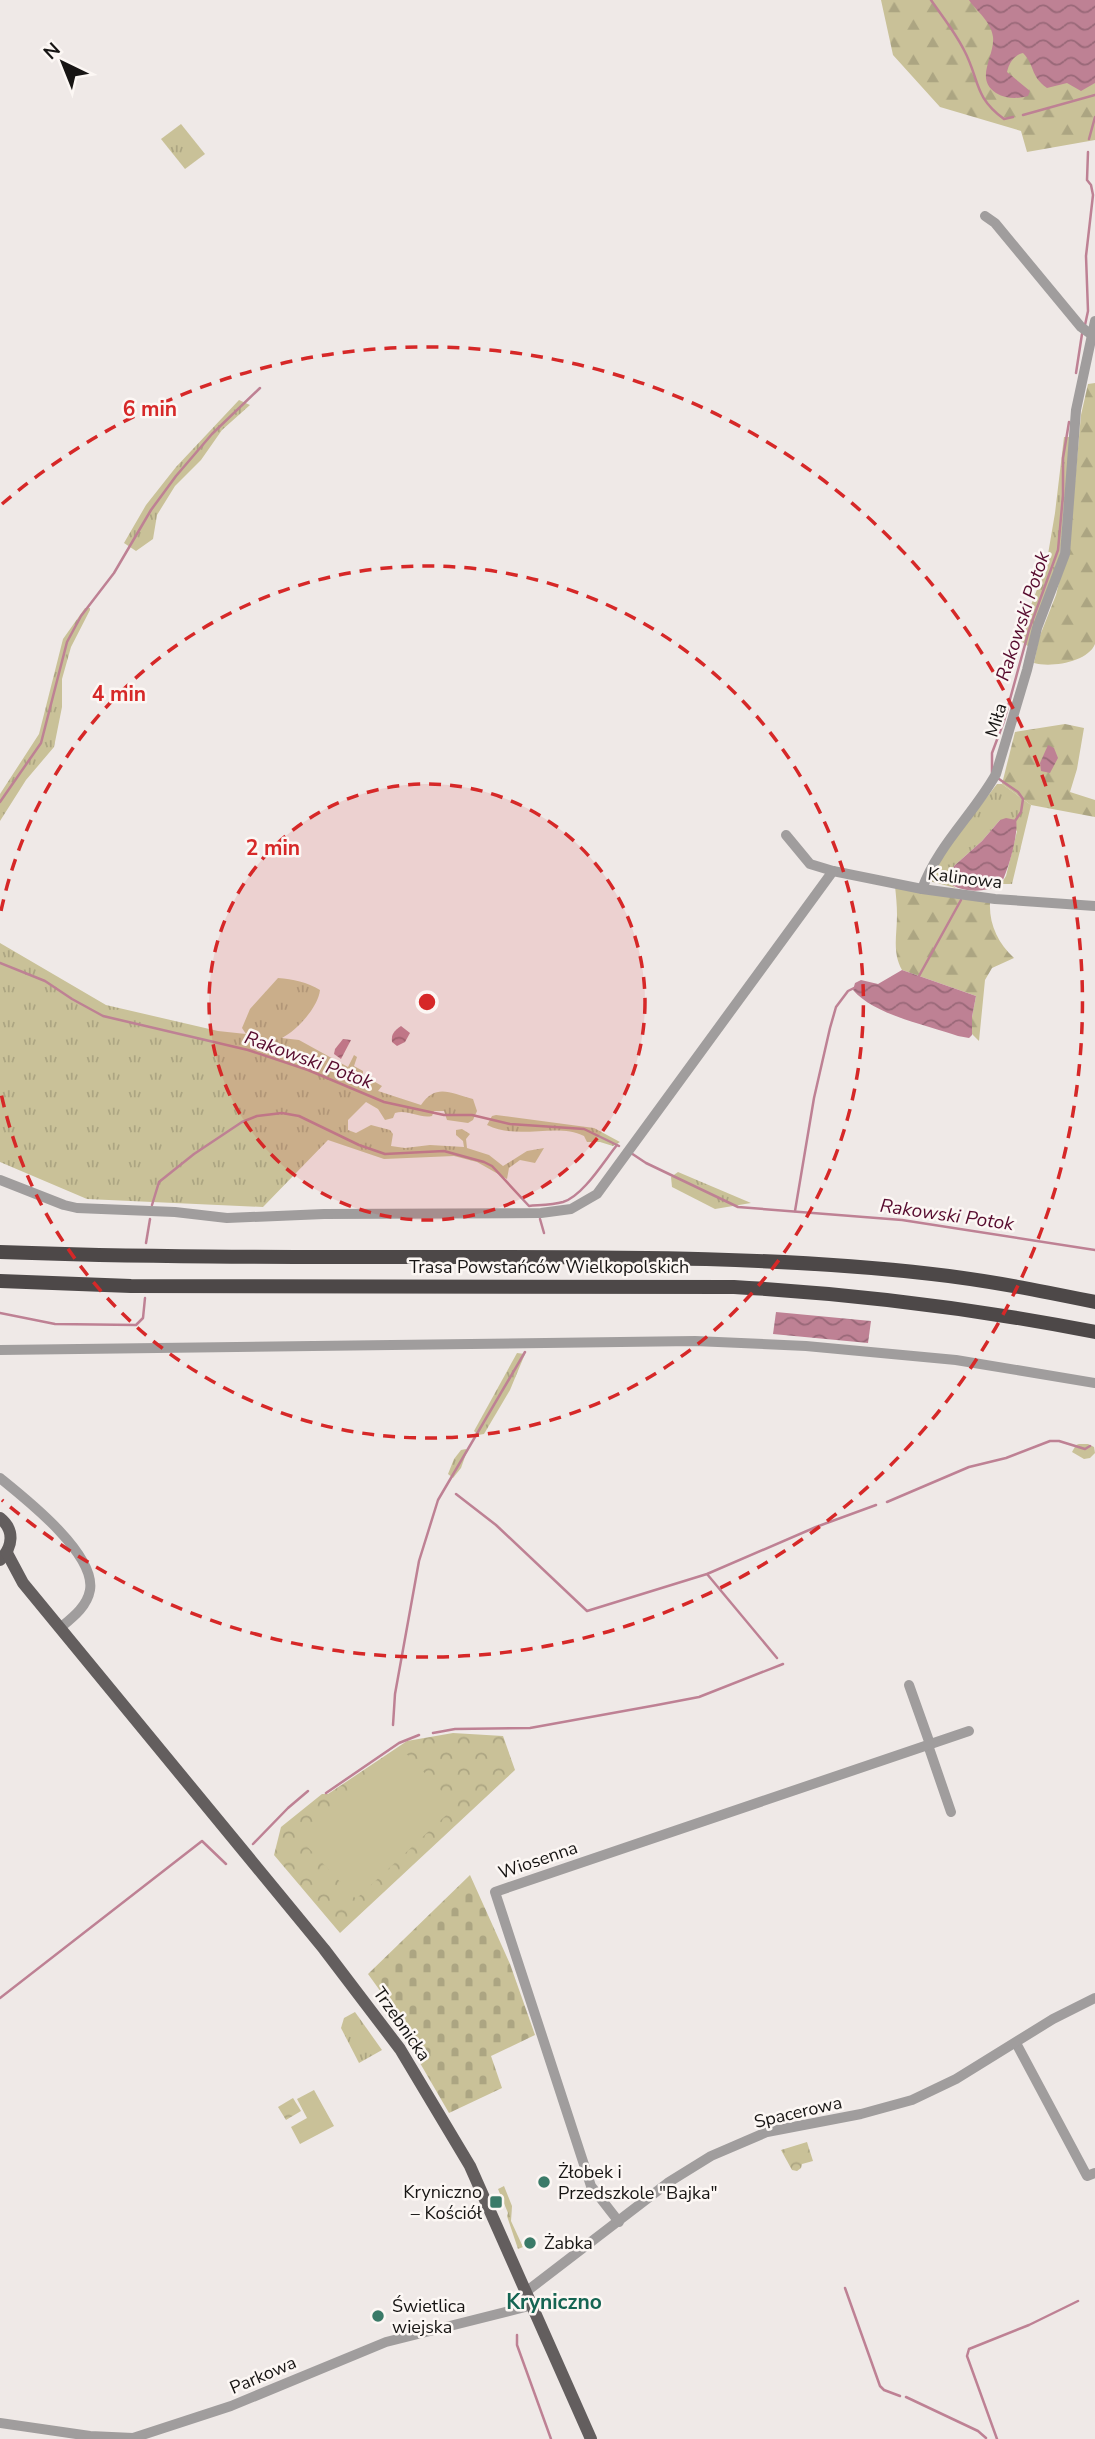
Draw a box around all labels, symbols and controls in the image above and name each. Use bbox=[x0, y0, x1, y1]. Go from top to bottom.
north arrow bbox=[28, 28, 98, 98]
text: N bbox=[38, 37, 66, 66]
text: 6 min bbox=[123, 395, 177, 423]
water label: Rakowski Potok bbox=[990, 548, 1056, 684]
text: 4 min bbox=[92, 680, 146, 708]
street label: Miła bbox=[979, 700, 1013, 740]
text: 2 min bbox=[246, 834, 300, 862]
street label: Kalinowa bbox=[926, 862, 1004, 894]
centre of rings bbox=[415, 990, 439, 1014]
water label: Rakowski Potok bbox=[241, 1025, 377, 1095]
water label: Rakowski Potok bbox=[878, 1193, 1016, 1237]
street label: Trasa Powstańców Wielkopolskich bbox=[409, 1255, 689, 1279]
street label: Wiosenna bbox=[495, 1835, 581, 1885]
street label: Trzebnicka bbox=[368, 1982, 436, 2066]
street label: Spacerowa bbox=[752, 2090, 844, 2134]
place label: Żłobek i Przedszkole "Bajka" bbox=[558, 2160, 718, 2205]
marker: Żłobek i Przedszkole "Bajka" bbox=[536, 2174, 552, 2190]
place label: Kryniczno – Kościół bbox=[403, 2180, 483, 2225]
marker: Kryniczno – Kościół bbox=[488, 2194, 504, 2210]
place label: Żabka bbox=[544, 2231, 593, 2255]
marker: Żabka bbox=[522, 2235, 538, 2251]
district label: Kryniczno bbox=[506, 2288, 602, 2316]
place label: Świetlica wiejska bbox=[392, 2294, 465, 2339]
marker: Świetlica wiejska bbox=[370, 2308, 386, 2324]
street label: Parkowa bbox=[226, 2350, 300, 2400]

